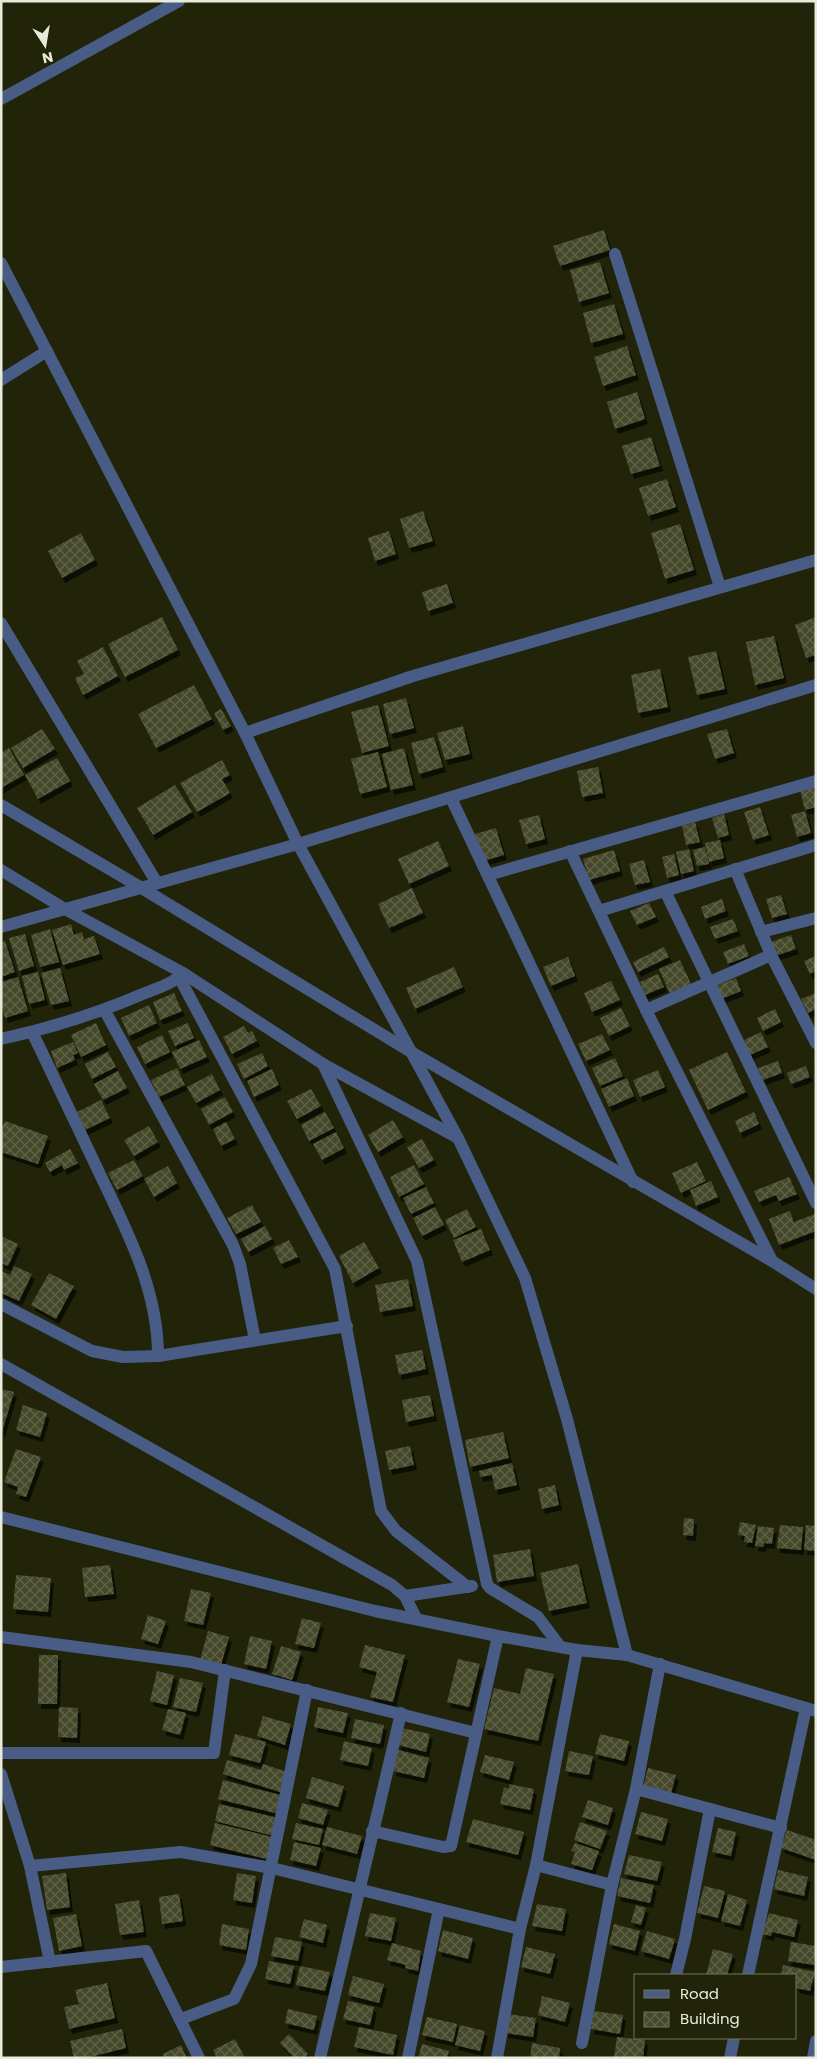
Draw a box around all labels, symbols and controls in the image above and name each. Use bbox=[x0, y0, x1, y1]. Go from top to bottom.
north arrow bbox=[20, 20, 70, 70]
text: N bbox=[40, 47, 55, 69]
legend bbox=[634, 1974, 797, 2039]
text: Road bbox=[680, 1983, 719, 2004]
text: Building bbox=[680, 2008, 740, 2029]

